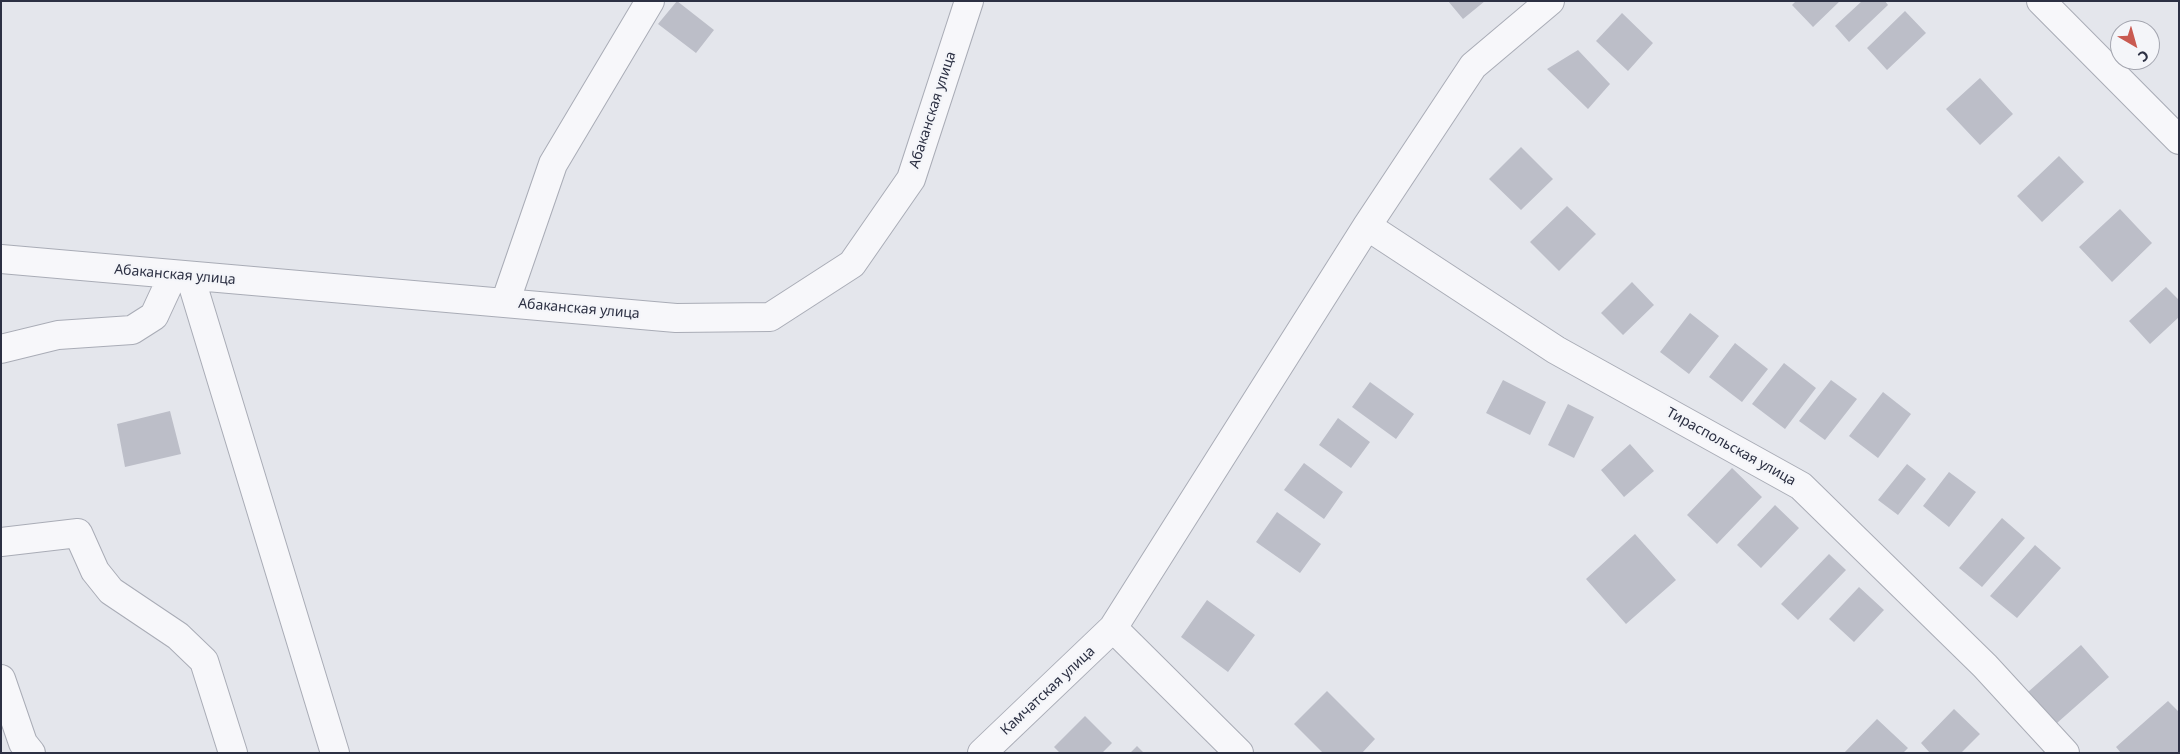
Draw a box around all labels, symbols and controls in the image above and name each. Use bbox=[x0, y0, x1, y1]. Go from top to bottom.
north arrow bbox=[2110, 20, 2160, 70]
text: С bbox=[2135, 46, 2153, 67]
street label: Абаканская улица bbox=[906, 49, 960, 171]
street label: Абаканская улица bbox=[114, 261, 236, 289]
street label: Абаканская улица bbox=[518, 295, 640, 323]
street label: Тираспольская улица bbox=[1663, 404, 1799, 490]
street label: Камчатская улица bbox=[997, 643, 1099, 739]

